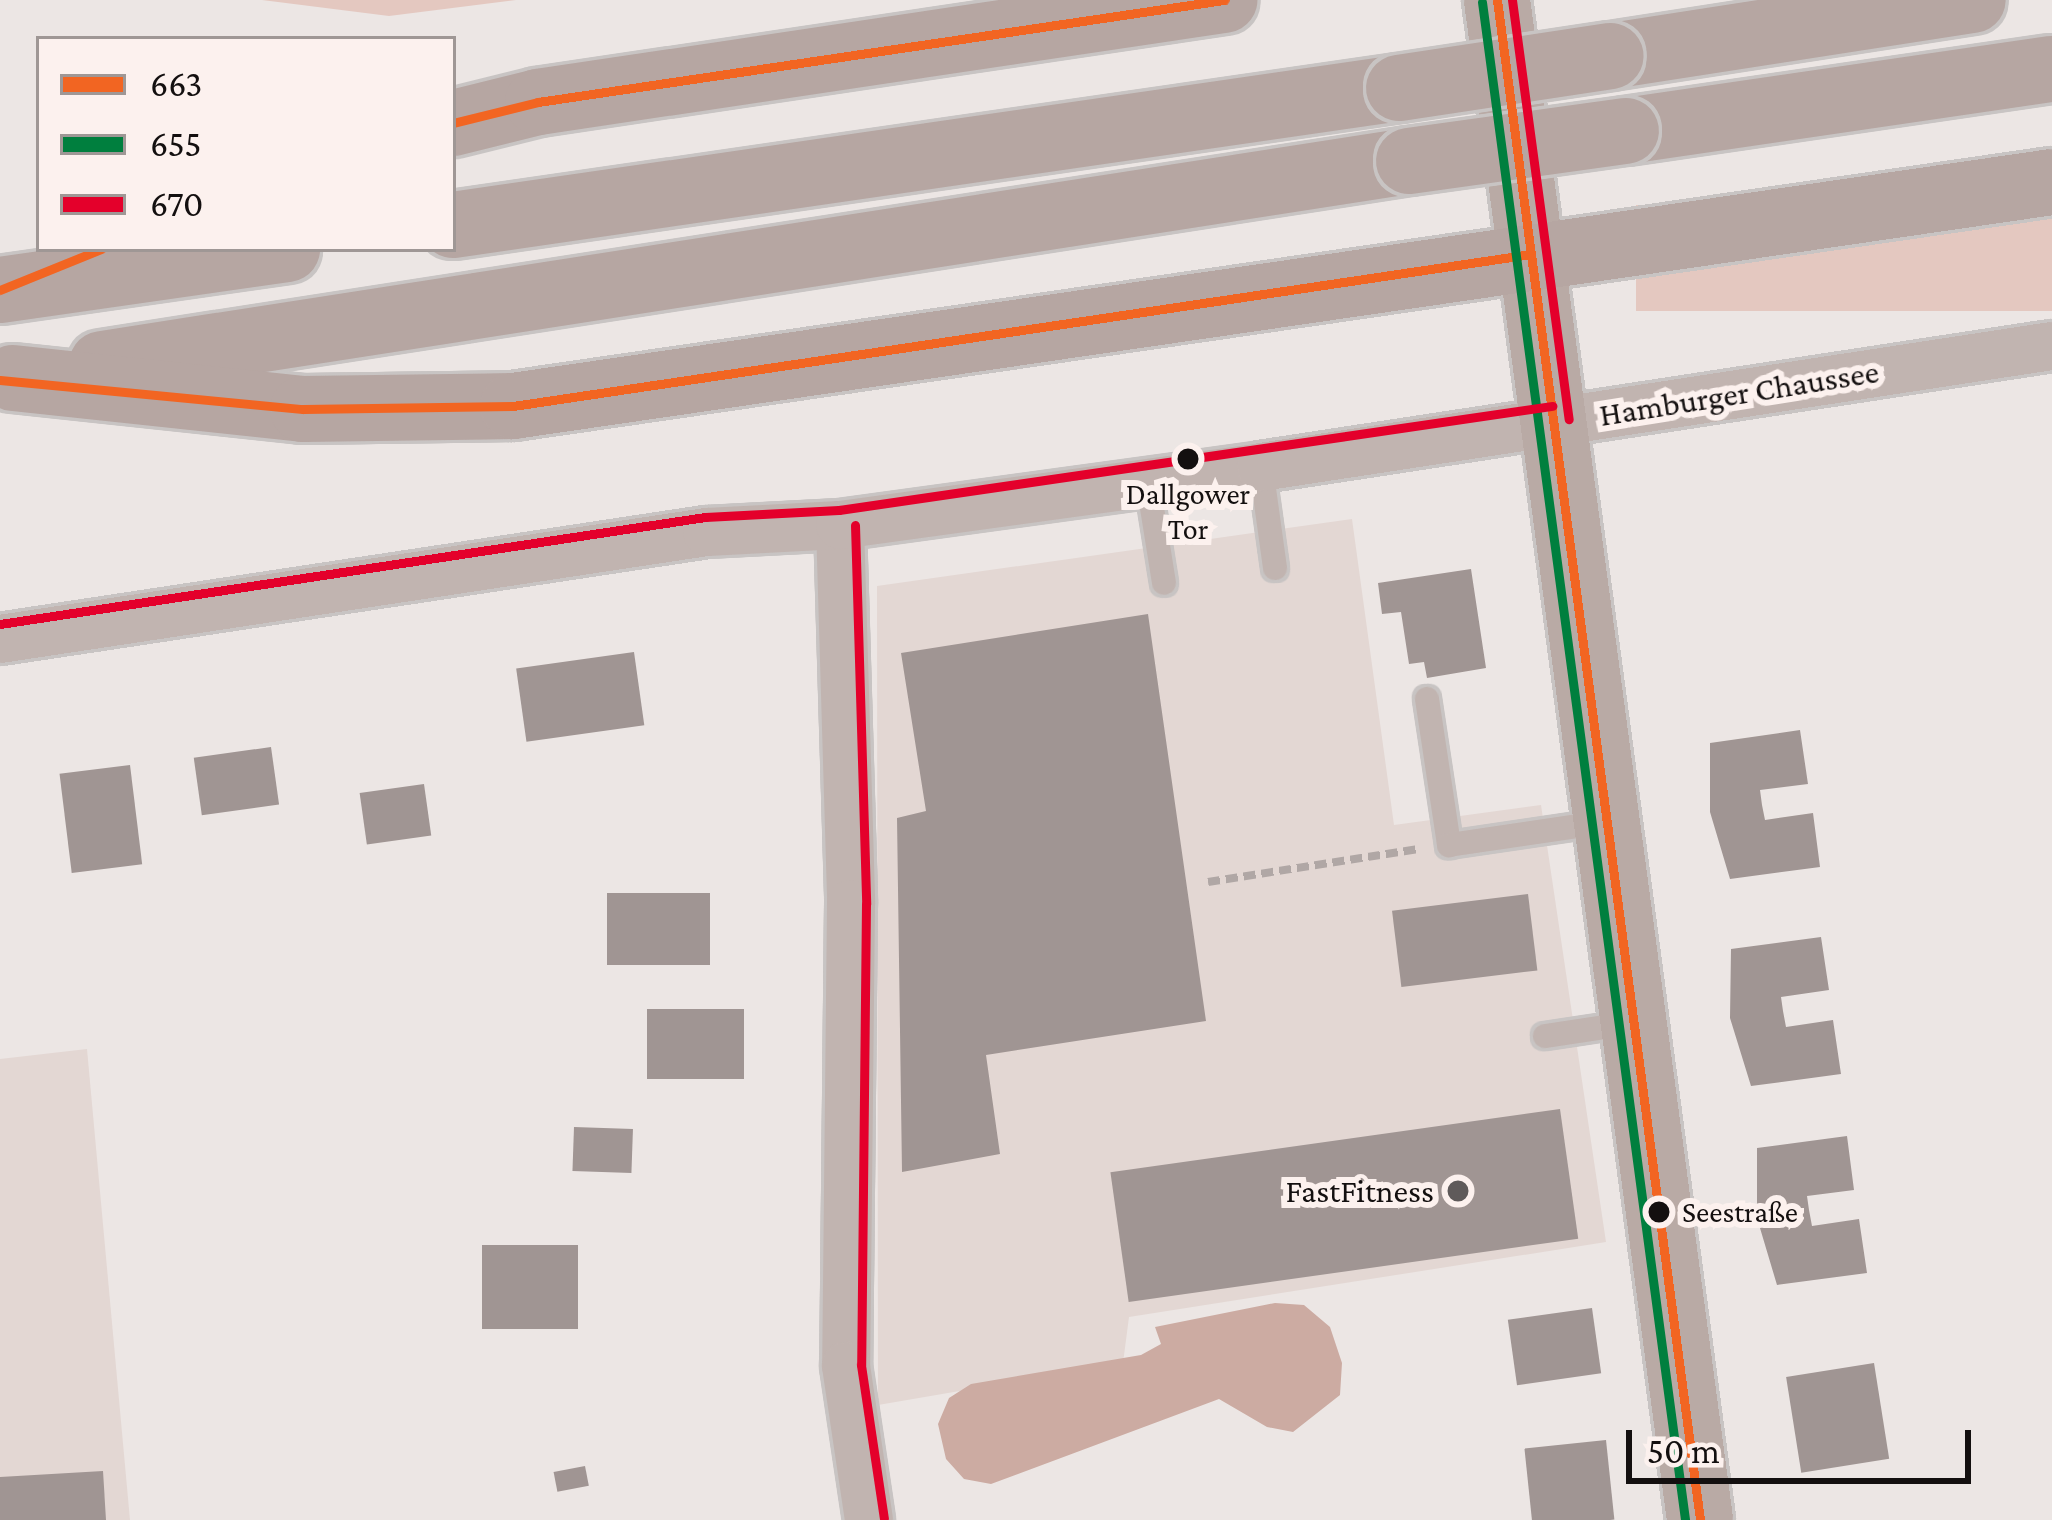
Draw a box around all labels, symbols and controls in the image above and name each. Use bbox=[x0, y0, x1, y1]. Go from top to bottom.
legend bbox=[36, 36, 456, 252]
text: 663 bbox=[150, 64, 202, 104]
text: 655 bbox=[150, 124, 201, 164]
text: 670 bbox=[150, 184, 203, 224]
street label: Hamburger Chaussee bbox=[1597, 351, 1881, 435]
marker: Dallgower Tor bbox=[1177, 448, 1199, 470]
place label: Dallgower Tor bbox=[1126, 476, 1250, 546]
place label: FastFitness bbox=[1286, 1171, 1434, 1211]
marker: FastFitness bbox=[1445, 1178, 1471, 1204]
place label: Seestraße bbox=[1682, 1194, 1798, 1230]
marker: Seestraße bbox=[1648, 1201, 1670, 1223]
scale bar bbox=[1632, 1406, 1977, 1480]
text: 50 m bbox=[1647, 1431, 1720, 1471]

